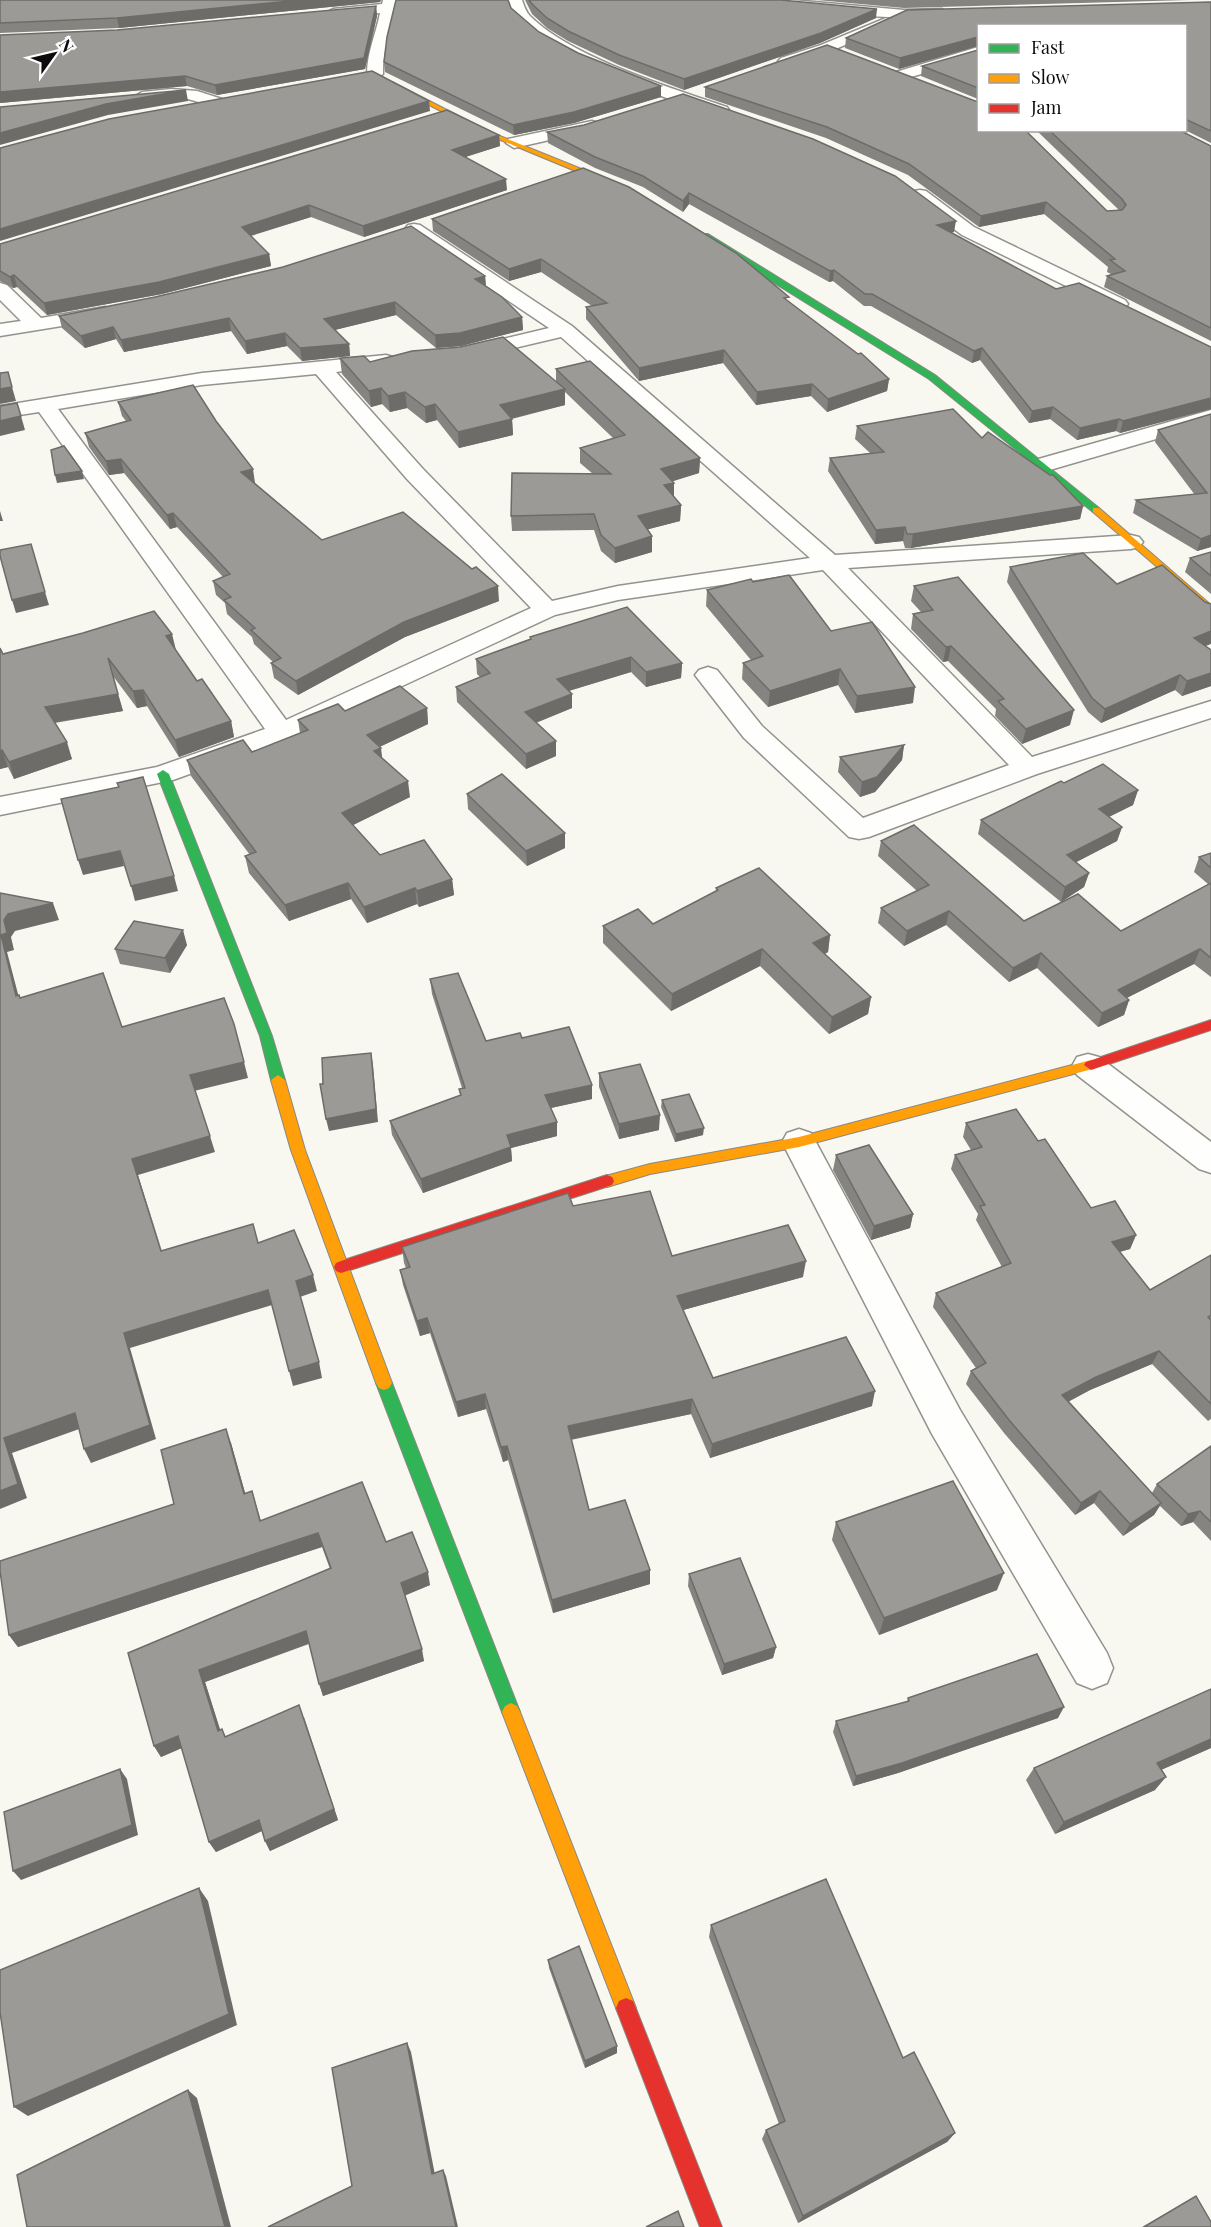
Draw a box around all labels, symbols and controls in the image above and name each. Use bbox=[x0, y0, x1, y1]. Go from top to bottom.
north arrow bbox=[24, 24, 84, 84]
legend bbox=[977, 24, 1187, 132]
text: N bbox=[55, 35, 79, 56]
text: Fast bbox=[1031, 35, 1065, 59]
text: Slow bbox=[1031, 65, 1069, 89]
text: Jam bbox=[1030, 95, 1061, 119]

